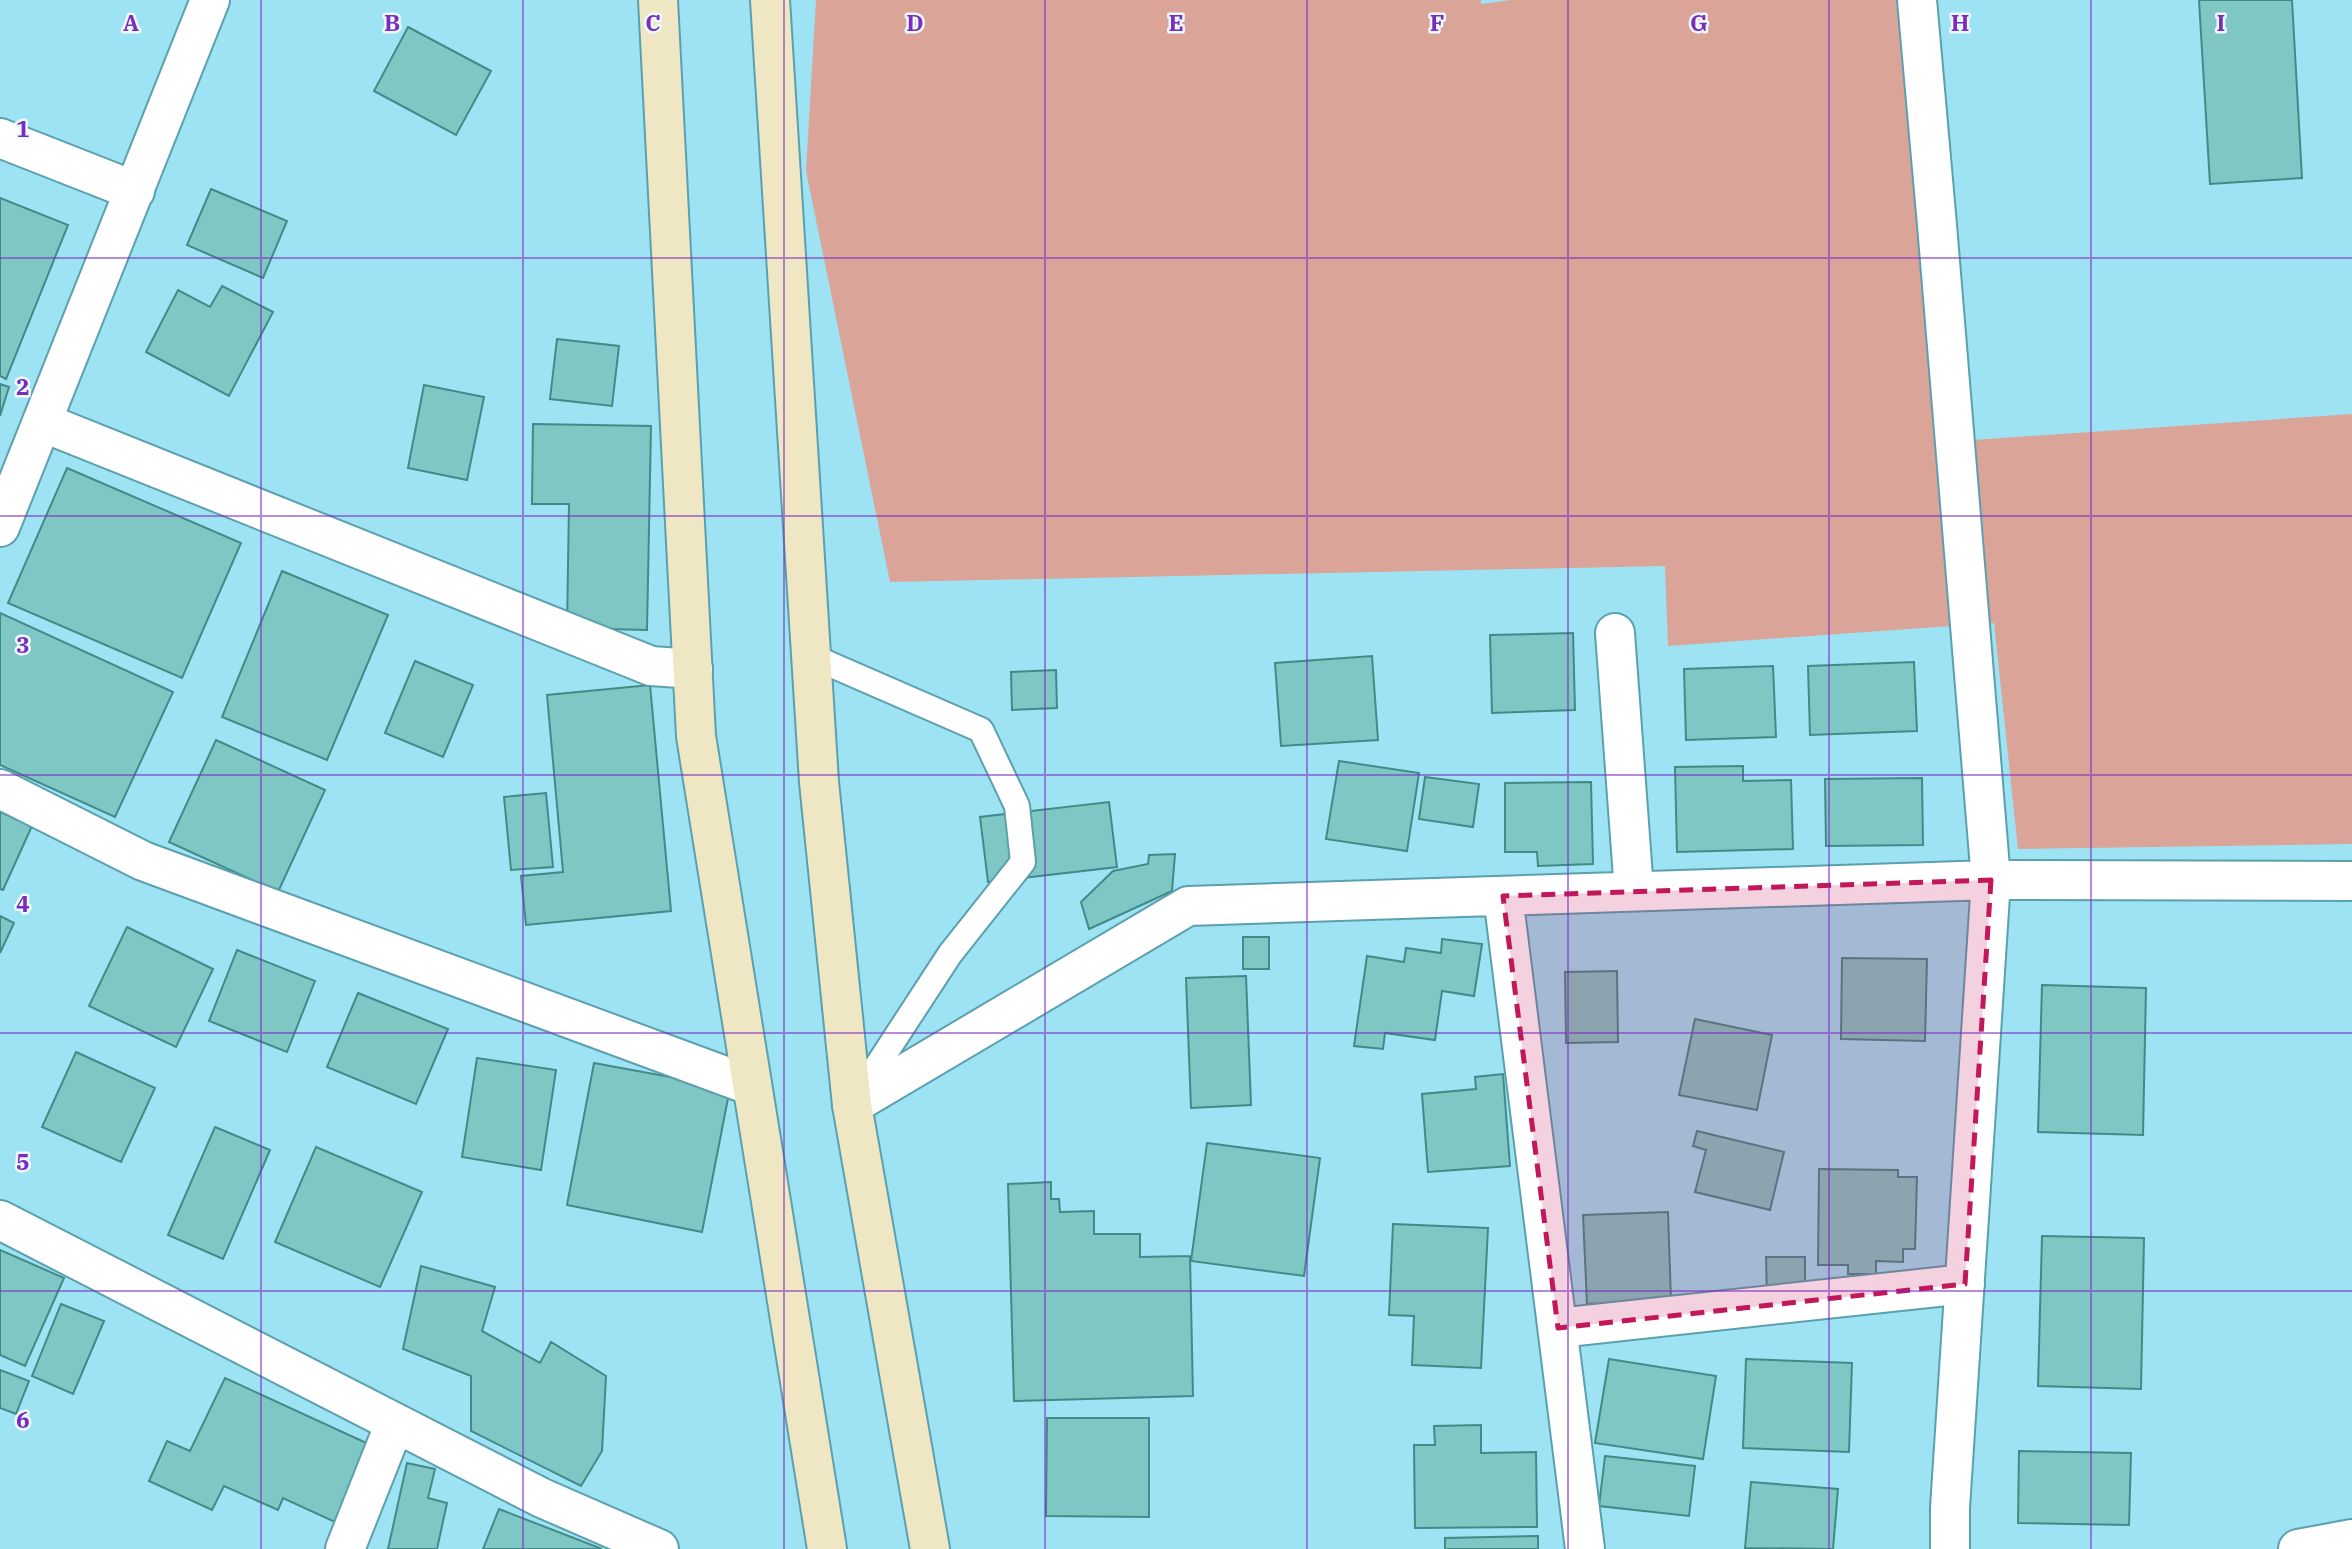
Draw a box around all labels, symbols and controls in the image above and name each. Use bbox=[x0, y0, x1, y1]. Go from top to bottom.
text: A bbox=[123, 7, 139, 37]
text: B bbox=[384, 7, 400, 37]
text: C bbox=[645, 7, 661, 37]
text: D bbox=[906, 7, 924, 37]
text: E bbox=[1168, 7, 1184, 37]
text: F bbox=[1430, 7, 1444, 37]
text: G bbox=[1690, 7, 1708, 37]
text: H bbox=[1951, 7, 1969, 37]
text: I bbox=[2217, 7, 2225, 37]
text: 1 bbox=[16, 113, 30, 143]
text: 2 bbox=[16, 371, 30, 401]
text: 3 bbox=[16, 629, 30, 659]
text: 4 bbox=[16, 888, 30, 918]
text: 5 bbox=[16, 1146, 30, 1176]
text: 6 bbox=[16, 1404, 30, 1434]

